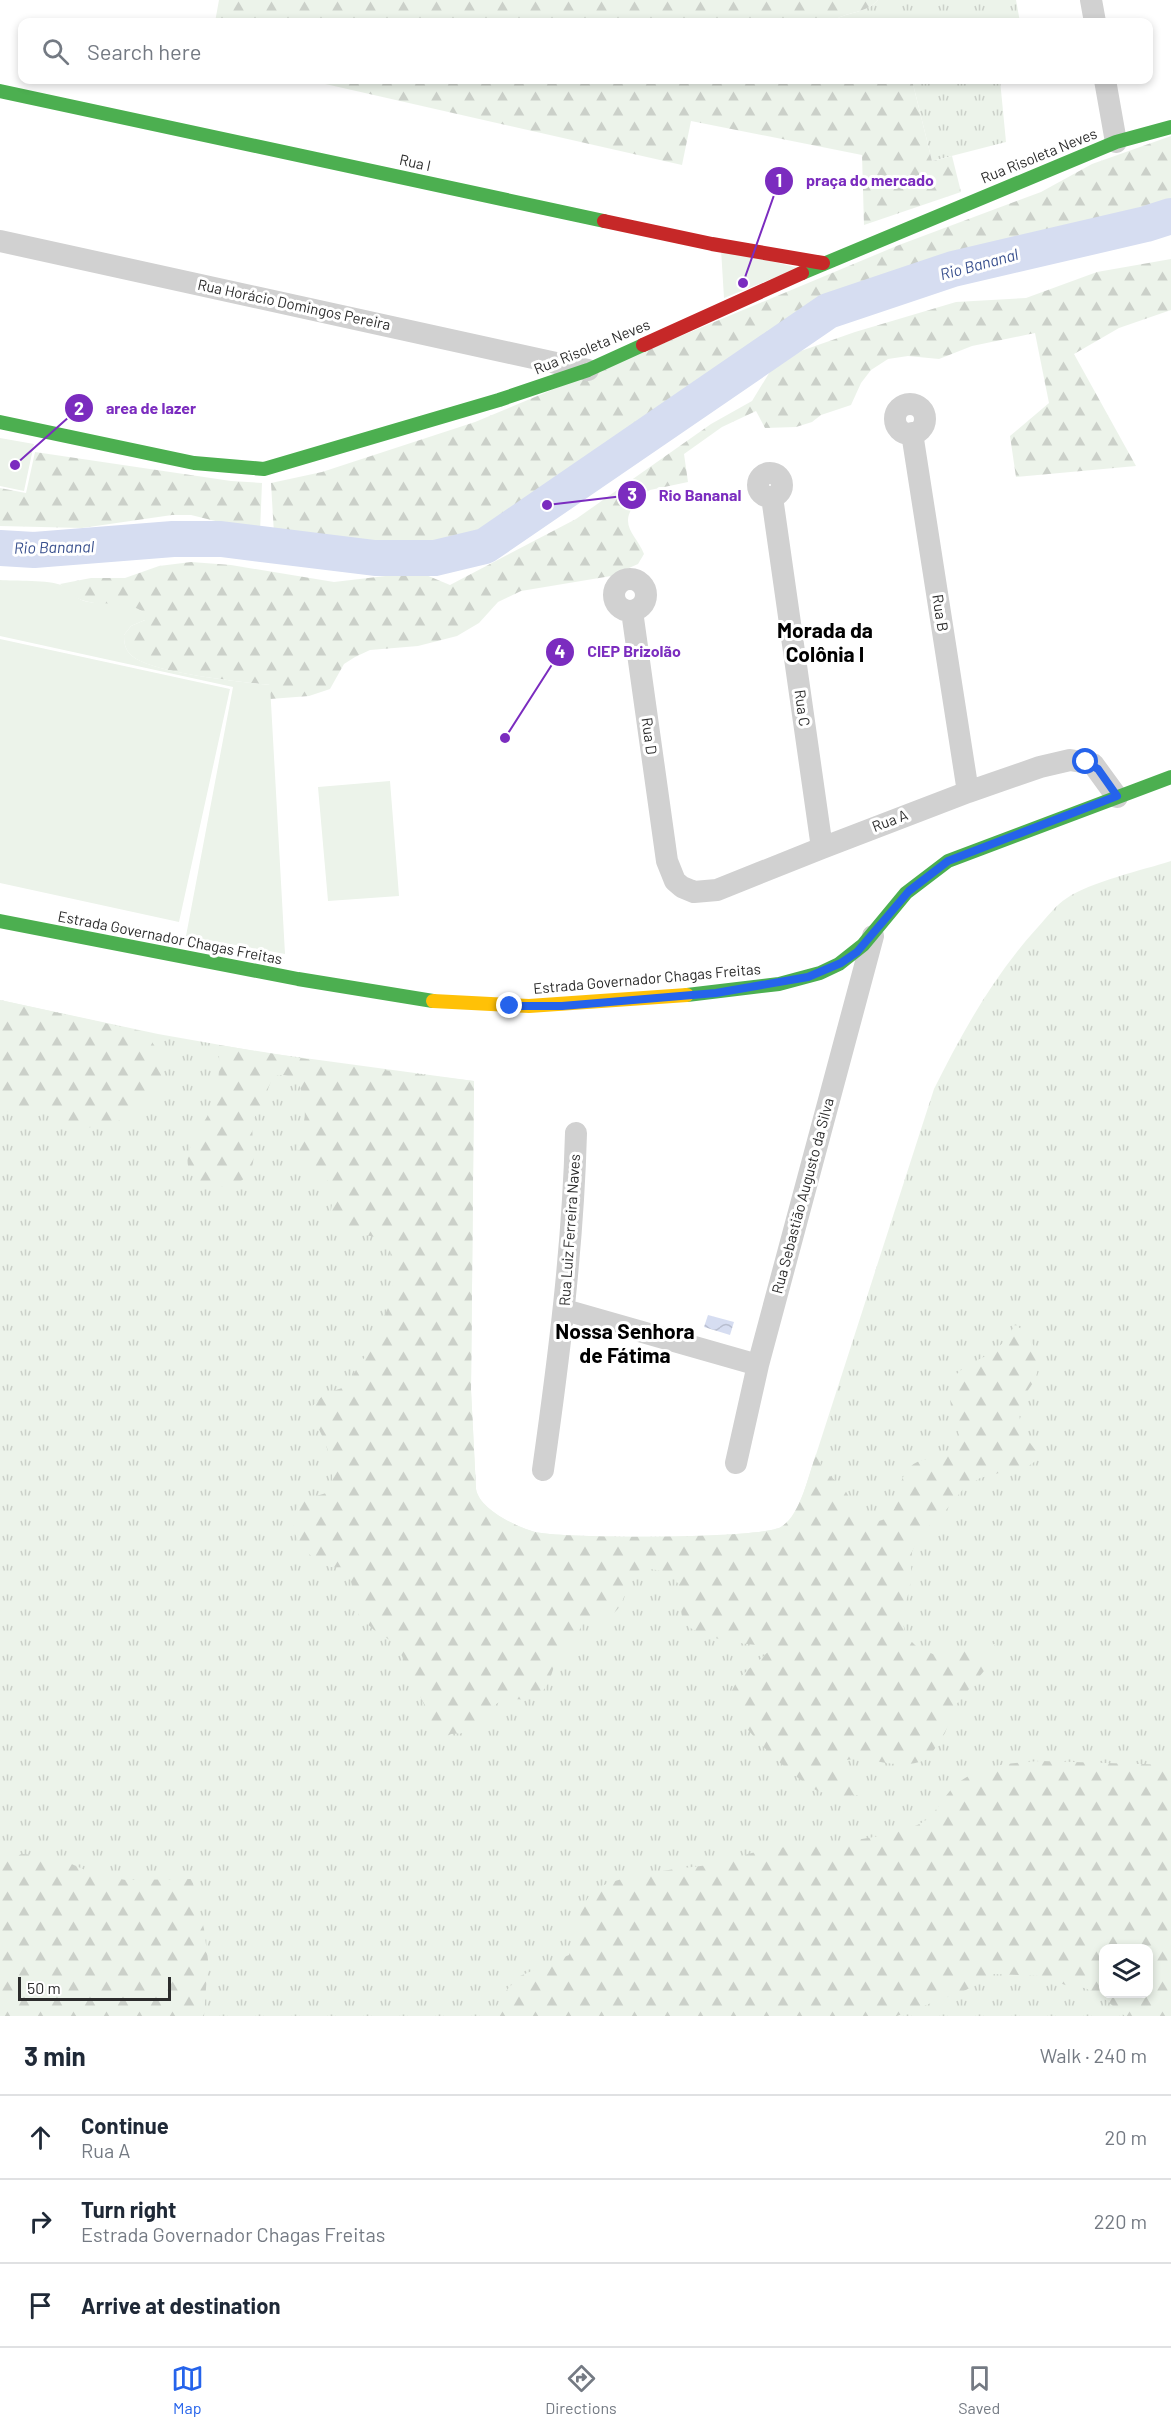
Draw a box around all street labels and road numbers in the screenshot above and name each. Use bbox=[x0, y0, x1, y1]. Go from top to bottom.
street label: Rua Risoleta Neves bbox=[978, 124, 1099, 187]
street label: Rua I bbox=[398, 150, 433, 174]
street label: Rua Horácio Domingos Pereira bbox=[196, 275, 392, 333]
street label: Rua Risoleta Neves bbox=[531, 315, 652, 378]
street label: Rua B bbox=[929, 593, 953, 633]
street label: Rua C bbox=[792, 688, 814, 727]
street label: Rua D bbox=[638, 716, 661, 756]
street label: Rua A bbox=[869, 805, 910, 835]
street label: Estrada Governador Chagas Freitas bbox=[56, 906, 284, 968]
street label: Estrada Governador Chagas Freitas bbox=[532, 959, 761, 997]
street label: Rua Sebastião Augusto da Silva bbox=[767, 1096, 837, 1296]
street label: Rua Luiz Ferreira Naves bbox=[555, 1153, 583, 1307]

